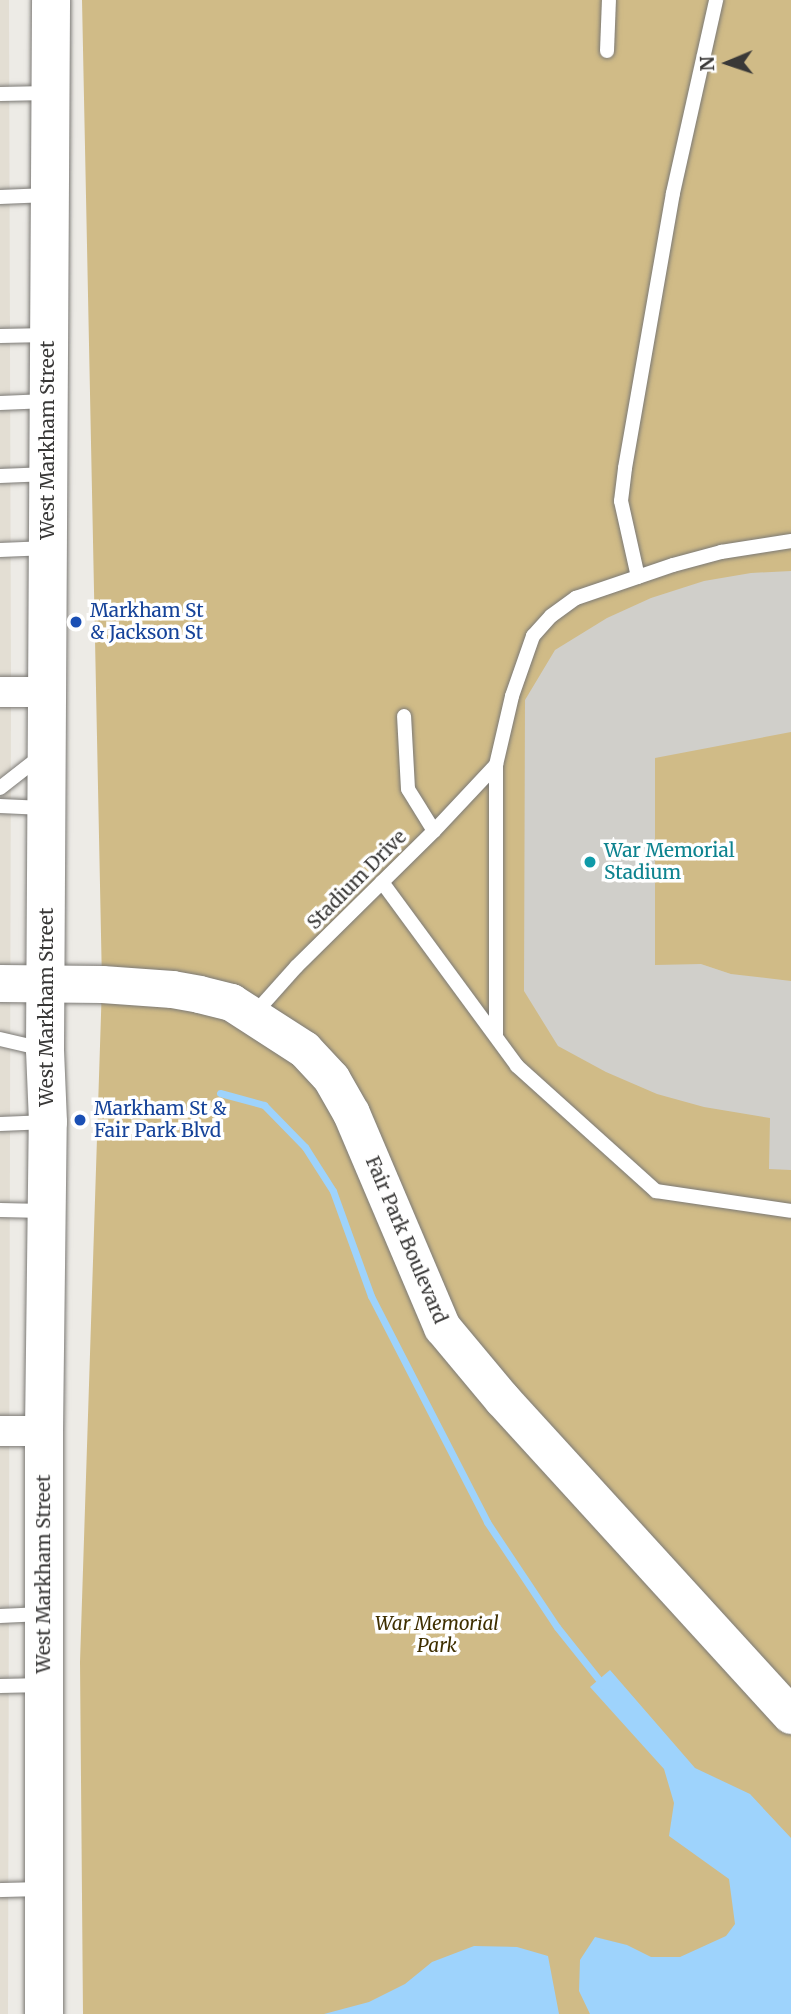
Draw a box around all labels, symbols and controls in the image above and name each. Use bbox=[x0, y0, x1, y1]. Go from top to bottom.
north arrow bbox=[693, 28, 763, 98]
text: N bbox=[695, 56, 719, 72]
street label: West Markham Street bbox=[37, 341, 59, 539]
place label: Markham St & Jackson St bbox=[90, 600, 204, 644]
marker: Markham St & Jackson St bbox=[68, 614, 84, 630]
street label: Stadium Drive bbox=[303, 826, 411, 934]
place label: War Memorial Stadium bbox=[604, 840, 735, 884]
marker: War Memorial Stadium bbox=[582, 854, 598, 870]
street label: West Markham Street bbox=[36, 908, 58, 1106]
place label: Markham St & Fair Park Blvd bbox=[94, 1098, 227, 1142]
marker: Markham St & Fair Park Blvd bbox=[72, 1112, 88, 1128]
street label: Fair Park Boulevard bbox=[360, 1153, 452, 1327]
street label: West Markham Street bbox=[33, 1475, 55, 1673]
park label: War Memorial Park bbox=[375, 1613, 499, 1657]

